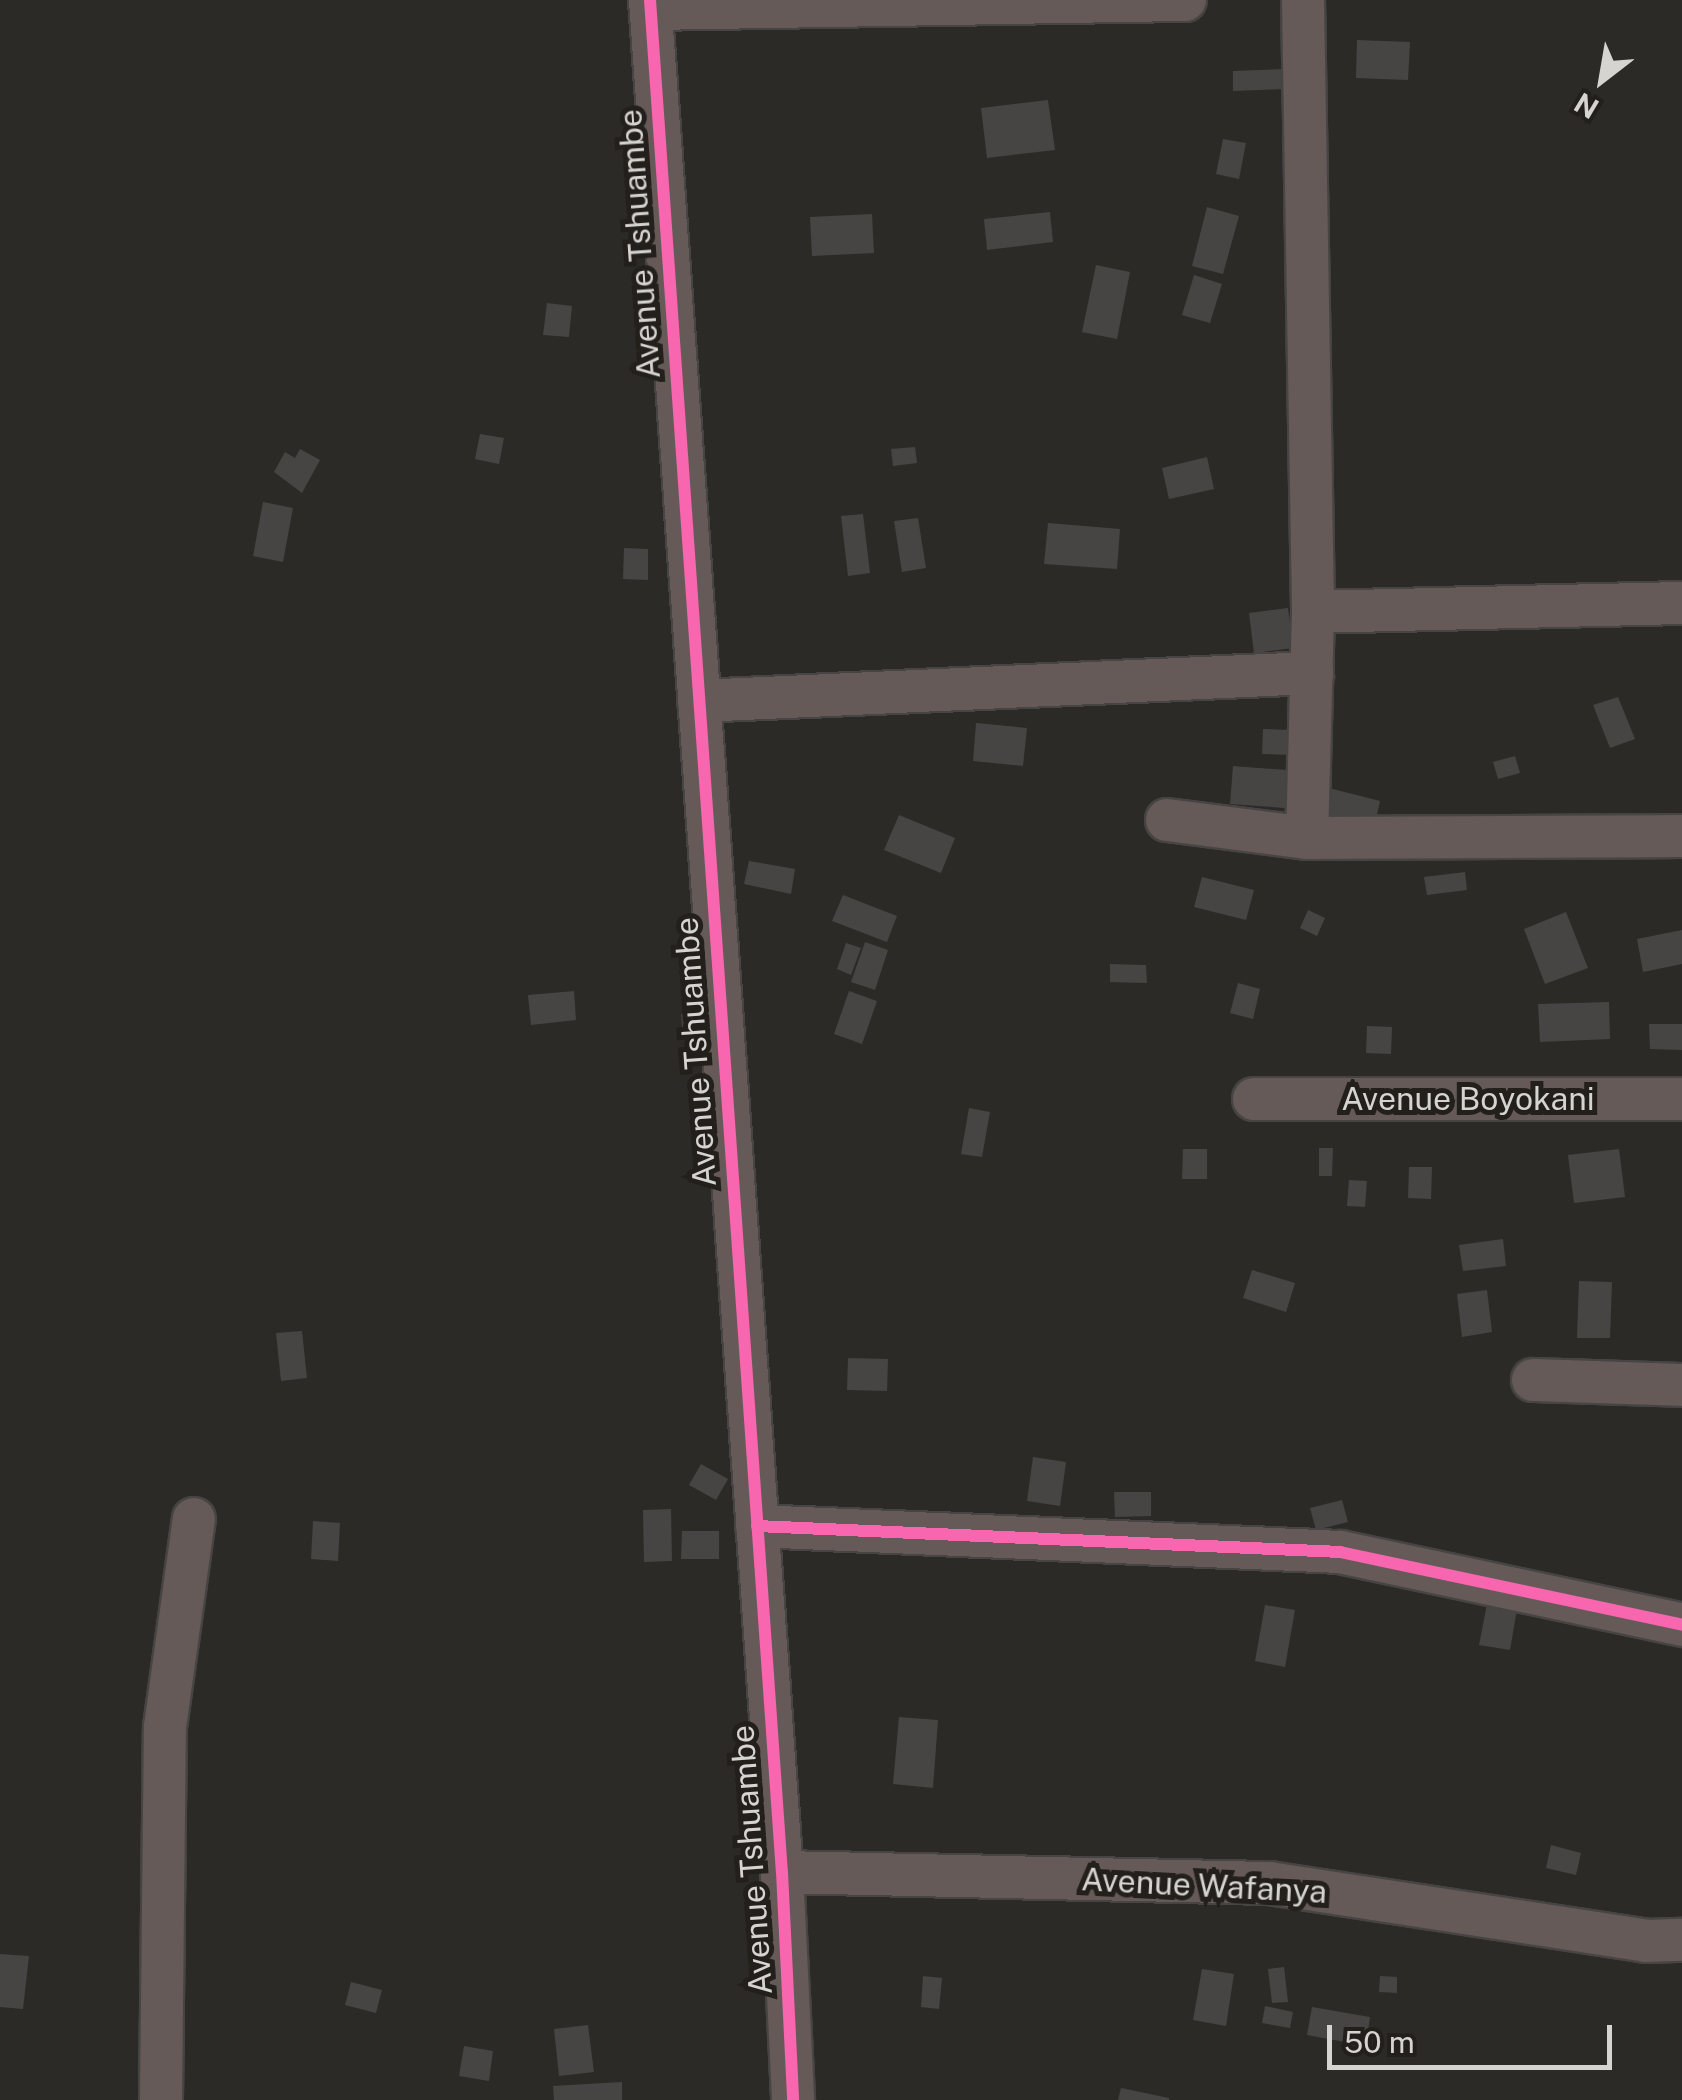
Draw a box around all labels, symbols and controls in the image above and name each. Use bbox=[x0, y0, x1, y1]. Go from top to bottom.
north arrow bbox=[1552, 30, 1652, 130]
text: N bbox=[1568, 86, 1604, 126]
street label: Avenue Tshuambe bbox=[611, 108, 669, 380]
street label: Avenue Tshuambe bbox=[667, 916, 725, 1188]
street label: Avenue Boyokani bbox=[1341, 1080, 1595, 1118]
street label: Avenue Tshuambe bbox=[723, 1724, 781, 1996]
street label: Avenue Wafanya bbox=[1080, 1860, 1328, 1912]
scale bar bbox=[1332, 2005, 1617, 2067]
text: 50 m bbox=[1344, 2024, 1415, 2060]

